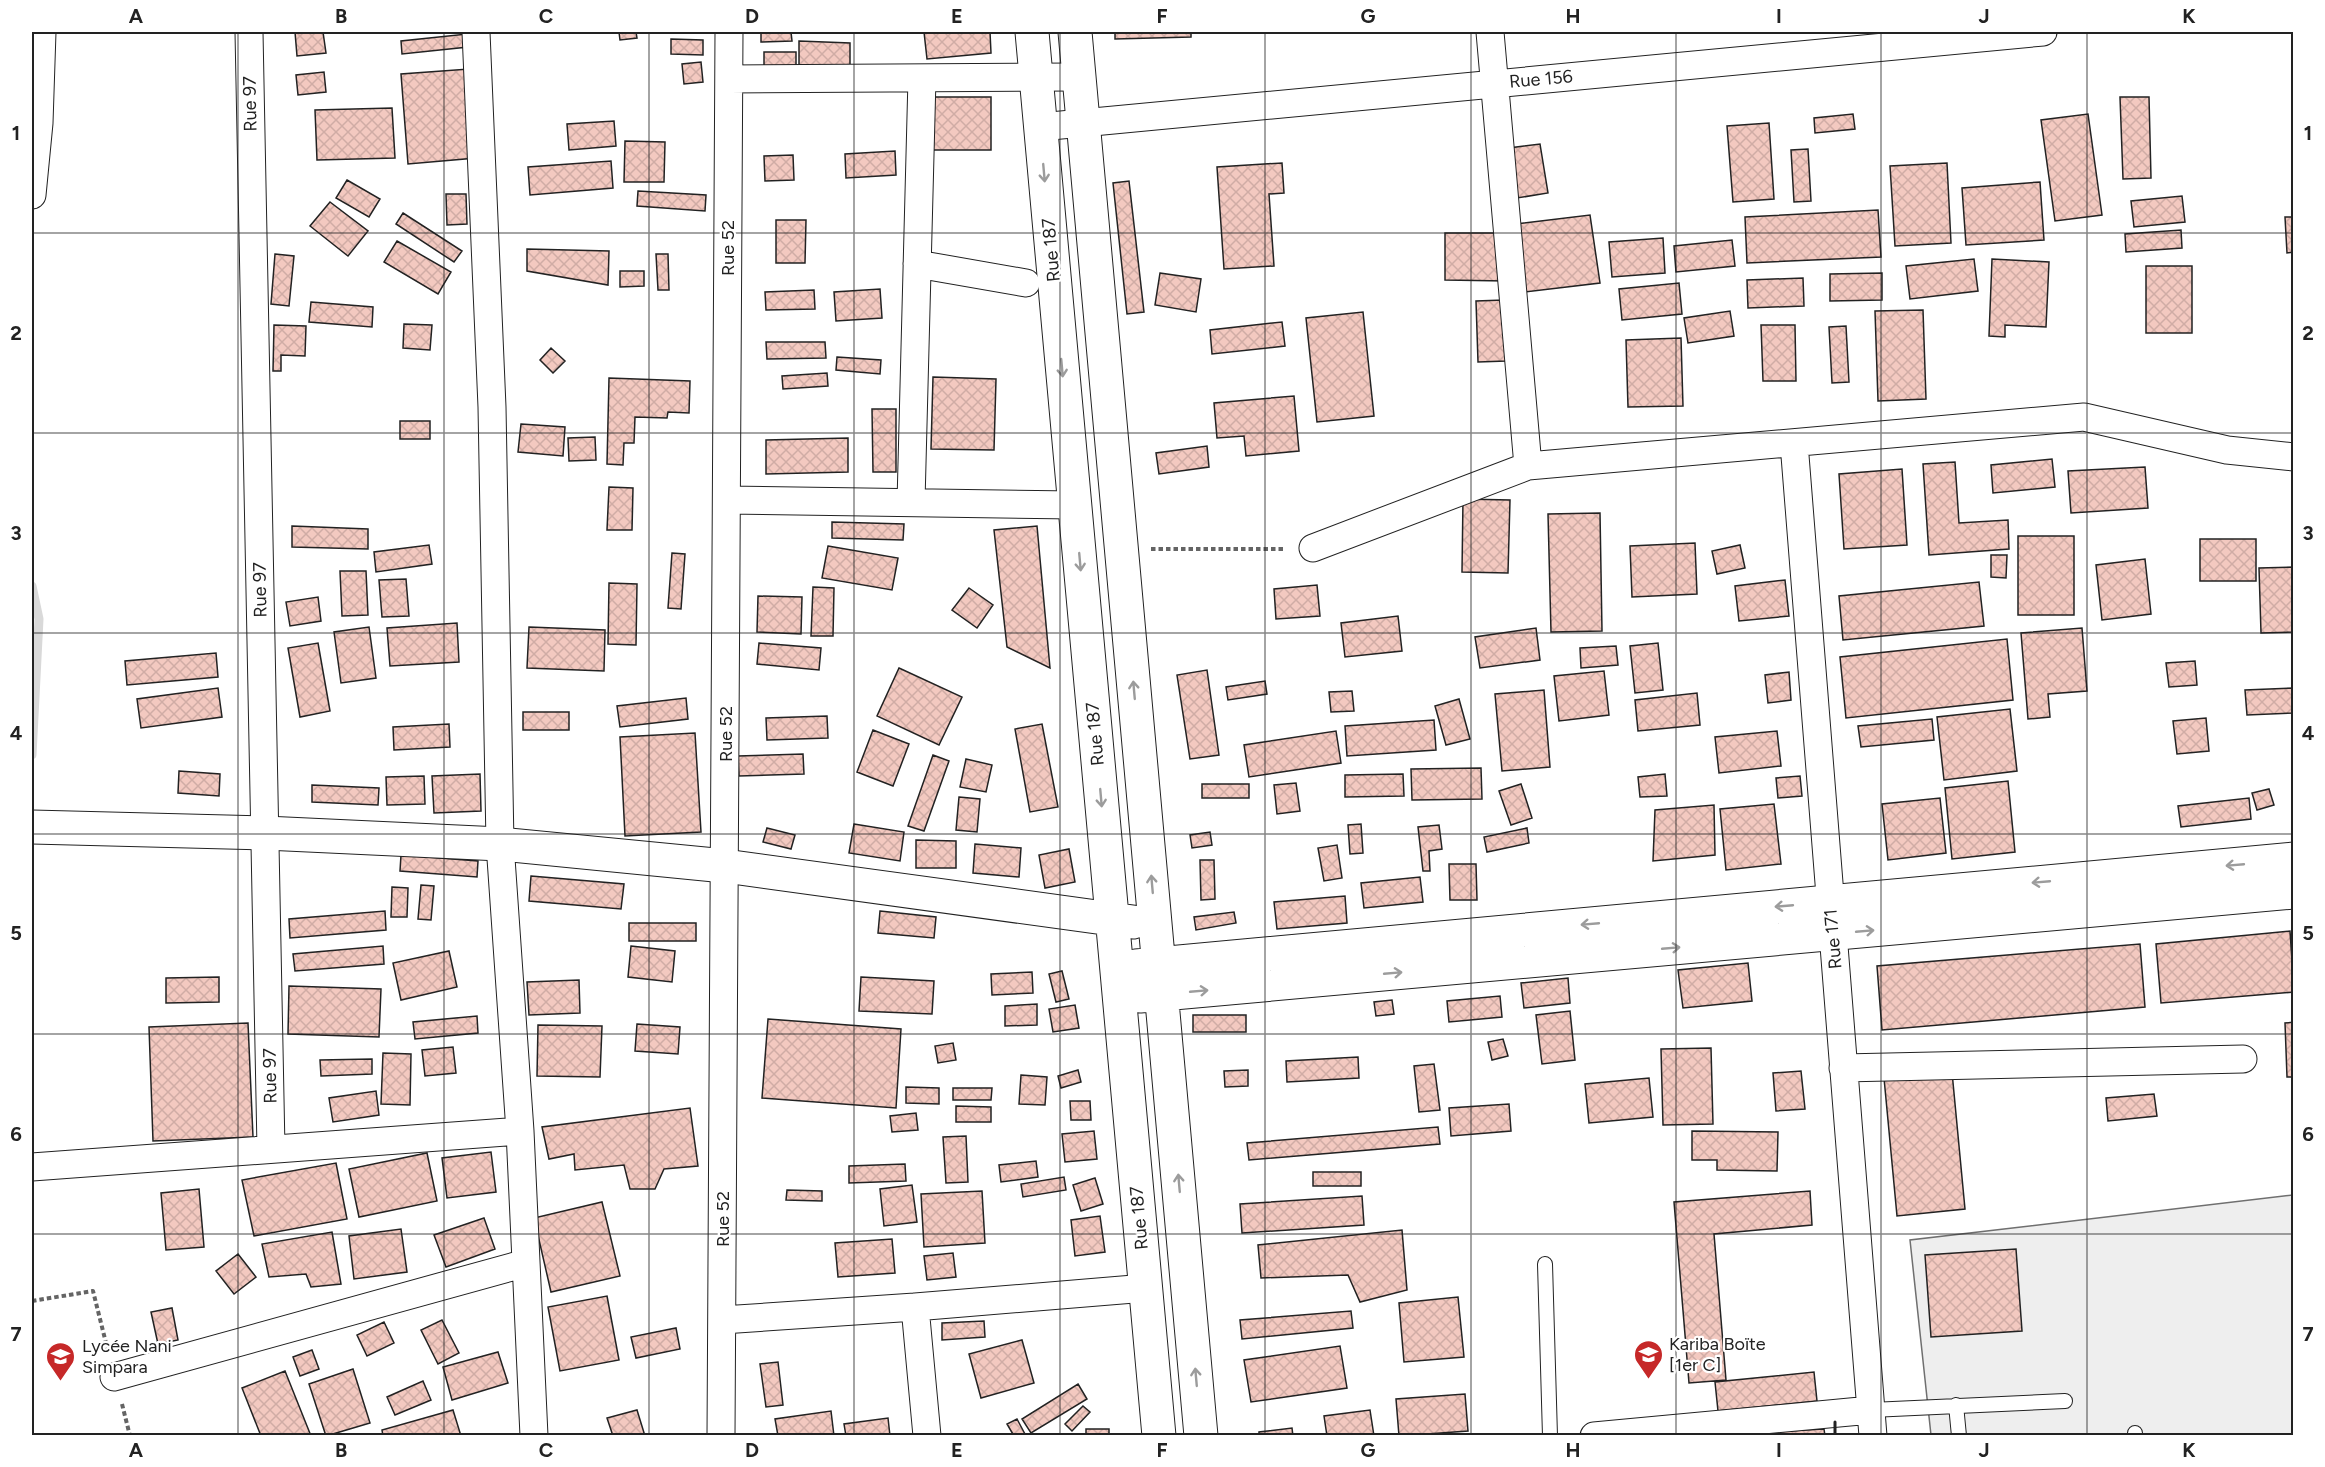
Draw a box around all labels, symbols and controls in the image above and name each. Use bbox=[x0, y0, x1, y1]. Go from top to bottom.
text: A bbox=[129, 4, 144, 28]
text: B bbox=[335, 4, 347, 28]
text: C bbox=[539, 4, 553, 28]
text: D bbox=[745, 4, 759, 28]
text: E bbox=[951, 4, 963, 28]
text: F bbox=[1156, 4, 1168, 28]
text: G bbox=[1361, 4, 1376, 28]
text: H bbox=[1566, 4, 1581, 28]
text: I bbox=[1776, 4, 1782, 28]
text: J bbox=[1978, 4, 1990, 28]
text: K bbox=[2182, 4, 2196, 28]
street label: Rue 156 bbox=[1508, 65, 1574, 93]
street label: Rue 97 bbox=[239, 76, 261, 132]
text: 1 bbox=[12, 121, 20, 145]
text: 1 bbox=[2304, 121, 2312, 145]
one-way arrow bbox=[1039, 163, 1050, 183]
street label: Rue 187 bbox=[1037, 217, 1065, 283]
street label: Rue 52 bbox=[717, 220, 739, 276]
text: 2 bbox=[10, 321, 22, 345]
text: 2 bbox=[2302, 321, 2314, 345]
one-way arrow bbox=[1057, 357, 1068, 377]
text: 3 bbox=[10, 521, 22, 545]
text: 3 bbox=[2302, 521, 2314, 545]
one-way arrow bbox=[1075, 551, 1086, 571]
street label: Rue 97 bbox=[249, 562, 271, 618]
one-way arrow bbox=[1128, 681, 1139, 700]
street label: Rue 187 bbox=[1081, 701, 1109, 767]
street label: Rue 52 bbox=[715, 706, 737, 762]
text: 4 bbox=[10, 721, 23, 745]
text: 4 bbox=[2302, 721, 2315, 745]
one-way arrow bbox=[1096, 787, 1107, 807]
one-way arrow bbox=[2226, 860, 2246, 871]
one-way arrow bbox=[1146, 875, 1157, 895]
one-way arrow bbox=[2032, 877, 2052, 888]
one-way arrow bbox=[1775, 901, 1795, 912]
street label: Rue 171 bbox=[1819, 908, 1847, 970]
one-way arrow bbox=[1581, 919, 1600, 930]
text: 5 bbox=[10, 921, 22, 945]
text: 5 bbox=[2302, 921, 2314, 945]
one-way arrow bbox=[1855, 925, 1875, 936]
one-way arrow bbox=[1661, 942, 1681, 953]
one-way arrow bbox=[1383, 967, 1403, 978]
one-way arrow bbox=[1189, 985, 1208, 996]
street label: Rue 97 bbox=[259, 1048, 281, 1104]
text: 6 bbox=[10, 1122, 22, 1146]
text: 6 bbox=[2302, 1122, 2314, 1146]
one-way arrow bbox=[1173, 1174, 1184, 1193]
street label: Rue 187 bbox=[1125, 1185, 1153, 1251]
street label: Rue 52 bbox=[712, 1191, 734, 1247]
text: 7 bbox=[10, 1322, 22, 1346]
text: 7 bbox=[2302, 1322, 2314, 1346]
place label: Kariba Boïte [1er C] bbox=[1669, 1333, 1766, 1376]
place label: Lycée Nani Simpara bbox=[82, 1335, 172, 1378]
school or university icon: Kariba Boïte [1er C] bbox=[1632, 1338, 1664, 1380]
school or university icon: Lycée Nani Simpara bbox=[45, 1340, 77, 1382]
one-way arrow bbox=[1190, 1368, 1201, 1388]
text: A bbox=[129, 1438, 144, 1462]
text: B bbox=[335, 1438, 347, 1462]
text: C bbox=[539, 1438, 553, 1462]
text: D bbox=[745, 1438, 759, 1462]
text: E bbox=[951, 1438, 963, 1462]
text: F bbox=[1156, 1438, 1168, 1462]
text: G bbox=[1361, 1438, 1376, 1462]
text: H bbox=[1566, 1438, 1581, 1462]
text: I bbox=[1776, 1438, 1782, 1462]
text: J bbox=[1978, 1438, 1990, 1462]
text: K bbox=[2182, 1438, 2196, 1462]

